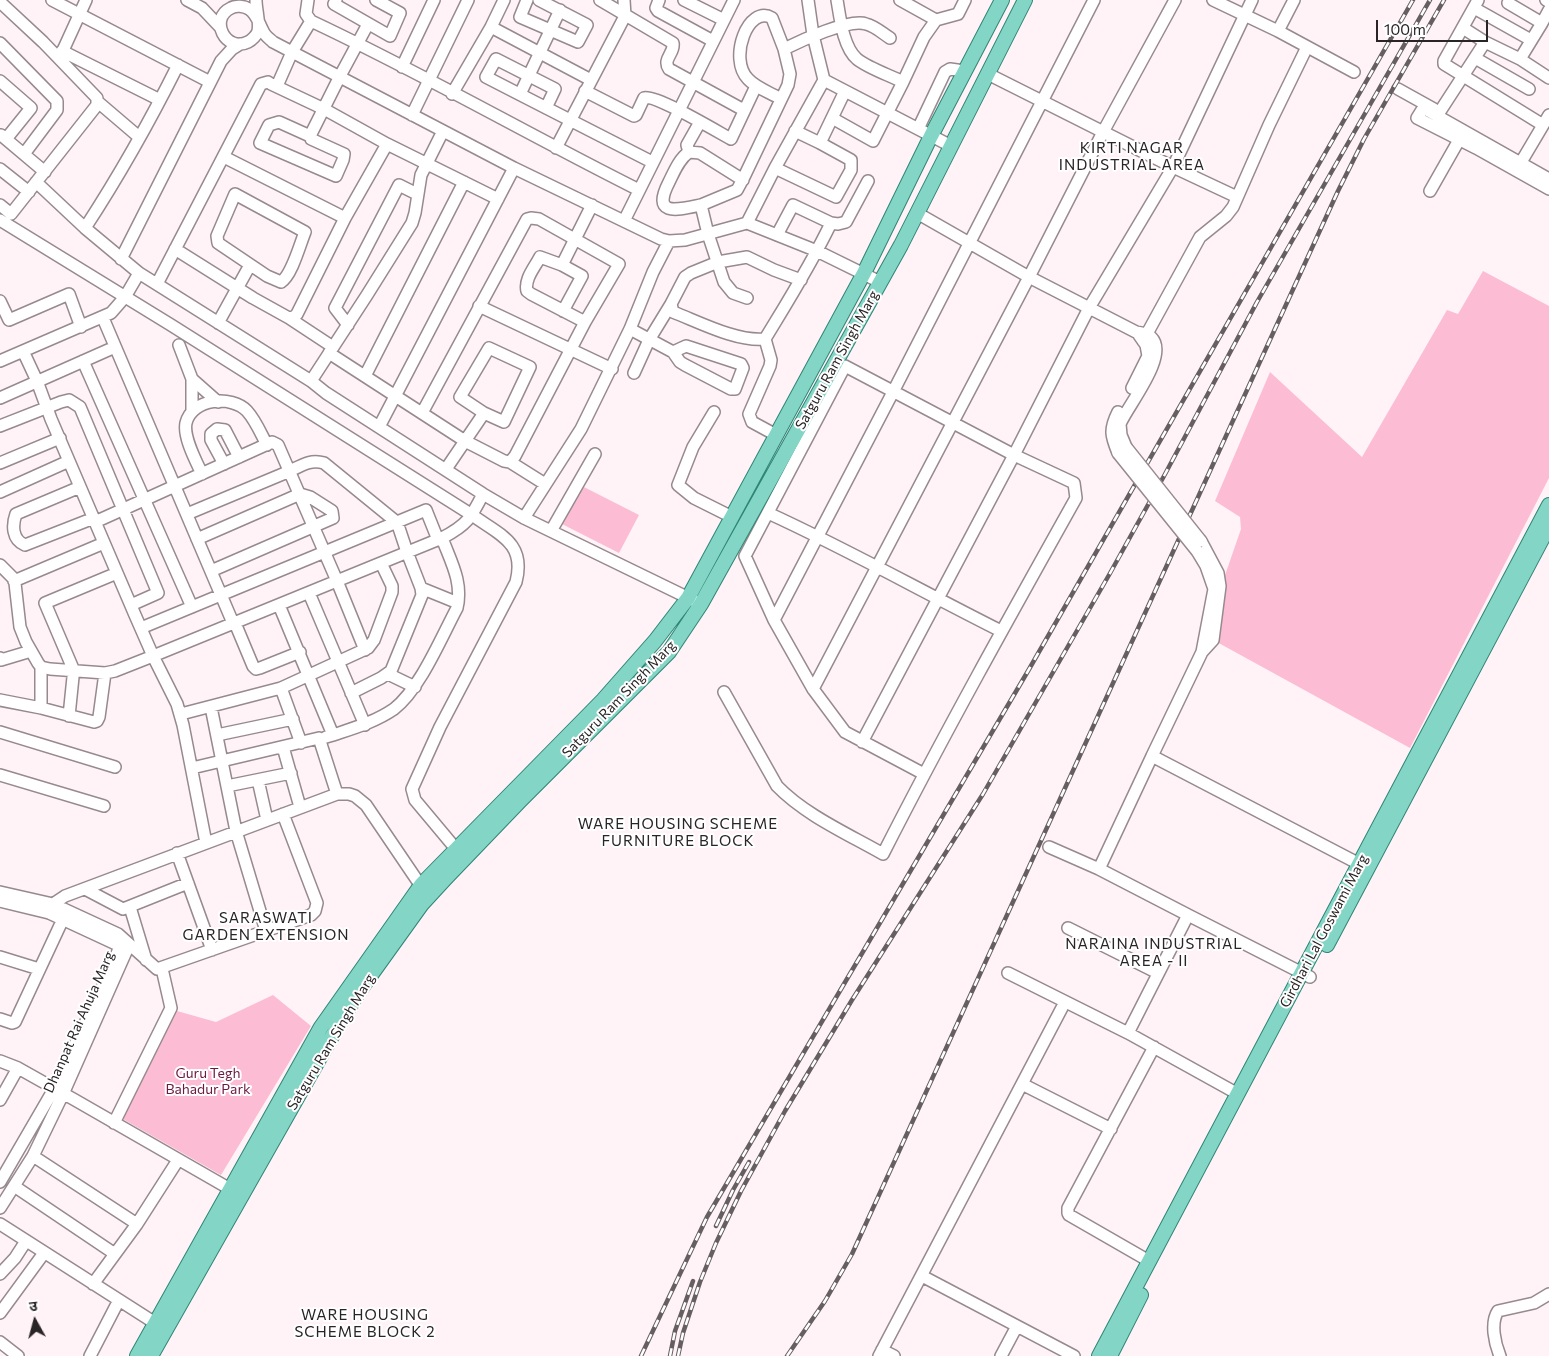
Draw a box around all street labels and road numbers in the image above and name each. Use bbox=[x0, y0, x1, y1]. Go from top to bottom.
street label: Satguru Ram Singh Marg bbox=[792, 288, 882, 432]
street label: Satguru Ram Singh Marg bbox=[559, 637, 679, 761]
street label: Girdhari Lal Goswami Marg bbox=[1276, 851, 1372, 1011]
street label: Dhanpat Rai Ahuja Marg bbox=[40, 948, 118, 1096]
street label: Satguru Ram Singh Marg bbox=[284, 971, 378, 1113]

